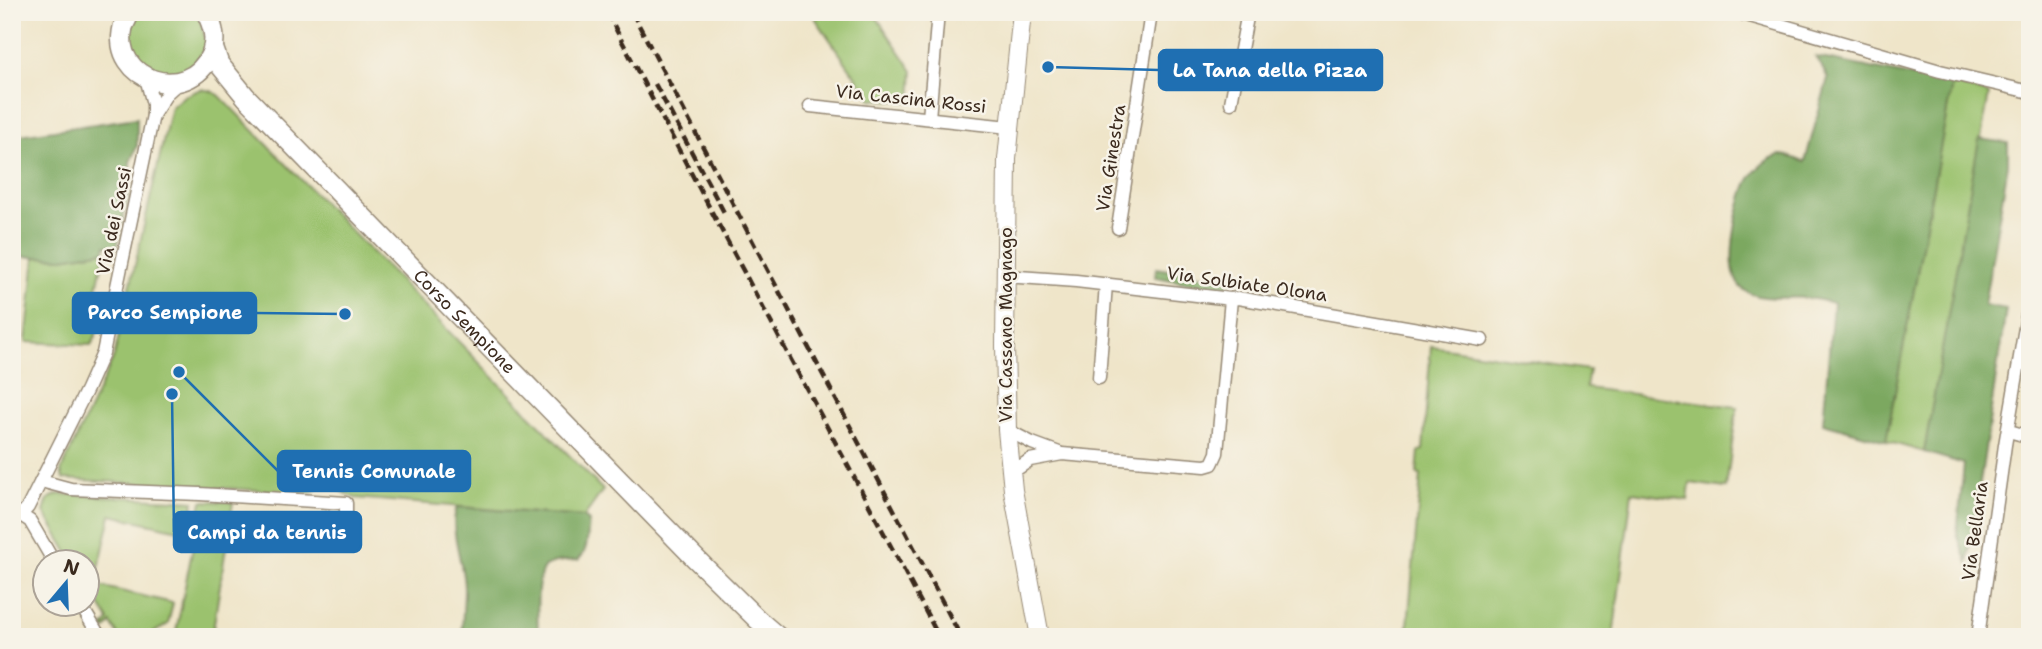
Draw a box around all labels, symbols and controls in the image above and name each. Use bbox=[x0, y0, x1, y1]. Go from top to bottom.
callout: La Tana della Pizza bbox=[1159, 50, 1382, 90]
text: La Tana della Pizza bbox=[1173, 58, 1367, 83]
street label: Via Cascina Rossi bbox=[834, 79, 988, 119]
street label: Via Ginestra bbox=[1091, 103, 1131, 213]
street label: Via dei Sassi bbox=[91, 165, 137, 277]
street label: Via Cassano Magnago bbox=[994, 227, 1018, 423]
street label: Via Solbiate Olona bbox=[1165, 261, 1329, 307]
street label: Corso Sempione bbox=[408, 264, 521, 379]
callout: Parco Sempione bbox=[73, 293, 256, 333]
text: Parco Sempione bbox=[88, 300, 243, 325]
callout: Tennis Comunale bbox=[278, 451, 470, 491]
text: Tennis Comunale bbox=[292, 459, 456, 484]
street label: Via Bellaria bbox=[1956, 480, 1994, 582]
callout: Campi da tennis bbox=[174, 512, 361, 552]
text: Campi da tennis bbox=[187, 520, 347, 545]
north arrow bbox=[32, 548, 102, 618]
text: N bbox=[60, 553, 83, 582]

